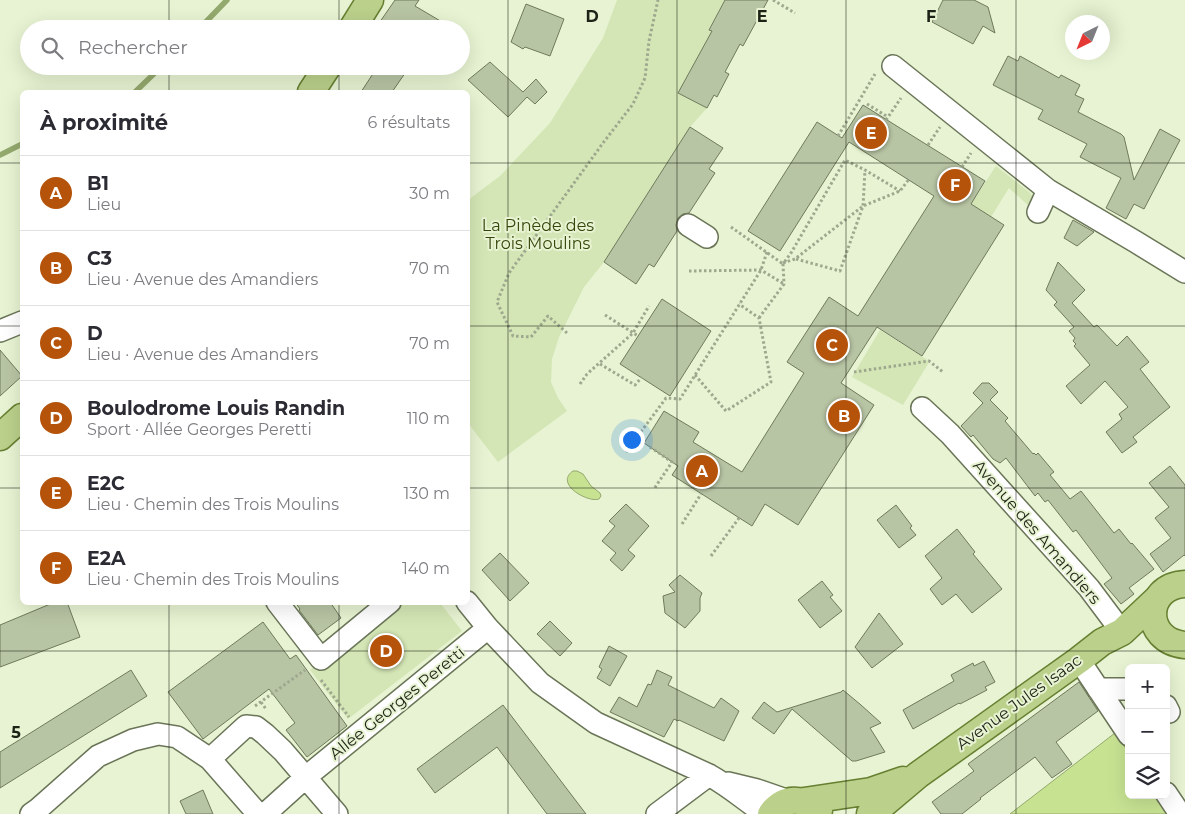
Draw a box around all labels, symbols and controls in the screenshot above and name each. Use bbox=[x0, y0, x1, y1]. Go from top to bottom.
text: D bbox=[585, 7, 599, 26]
text: E bbox=[757, 7, 767, 26]
text: F bbox=[926, 7, 936, 26]
north arrow bbox=[1065, 15, 1110, 60]
search box bbox=[20, 20, 470, 75]
icon: search bbox=[38, 34, 66, 62]
text: Rechercher bbox=[78, 36, 188, 59]
text: À proximité bbox=[40, 110, 168, 135]
text: 6 résultats bbox=[368, 113, 450, 132]
pin: E bbox=[855, 114, 887, 152]
pin: F bbox=[939, 166, 971, 204]
text: B1 bbox=[87, 172, 109, 195]
text: A bbox=[50, 184, 62, 203]
text: 30 m bbox=[409, 184, 450, 203]
text: Lieu bbox=[87, 195, 121, 214]
park label: La Pinède des Trois Moulins bbox=[482, 216, 594, 253]
text: C3 bbox=[87, 247, 112, 270]
text: B bbox=[50, 259, 62, 278]
text: 70 m bbox=[409, 259, 450, 278]
text: Lieu · Avenue des Amandiers bbox=[87, 270, 318, 289]
text: D bbox=[87, 322, 103, 345]
pin: C bbox=[816, 326, 848, 364]
text: C bbox=[50, 334, 62, 353]
text: 70 m bbox=[409, 334, 450, 353]
text: Lieu · Avenue des Amandiers bbox=[87, 345, 318, 364]
text: Boulodrome Louis Randin bbox=[87, 397, 345, 420]
pin: B bbox=[828, 397, 860, 435]
text: D bbox=[49, 409, 63, 428]
text: 110 m bbox=[407, 409, 450, 428]
text: Sport · Allée Georges Peretti bbox=[87, 420, 312, 439]
your location bbox=[619, 427, 645, 453]
pin: A bbox=[686, 452, 718, 490]
street label: Avenue des Amandiers bbox=[969, 456, 1105, 608]
text: E2C bbox=[87, 472, 125, 495]
text: E bbox=[51, 484, 61, 503]
text: 130 m bbox=[403, 484, 450, 503]
text: Lieu · Chemin des Trois Moulins bbox=[87, 495, 339, 514]
text: E2A bbox=[87, 547, 126, 570]
text: F bbox=[51, 559, 61, 578]
text: 140 m bbox=[402, 559, 450, 578]
text: Lieu · Chemin des Trois Moulins bbox=[87, 570, 339, 589]
pin: D bbox=[370, 632, 402, 670]
street label: Allée Georges Peretti bbox=[326, 643, 468, 763]
street label: Avenue Jules Isaac bbox=[953, 650, 1085, 754]
map controls bbox=[1125, 664, 1170, 799]
button: + bbox=[1125, 664, 1170, 709]
button: − bbox=[1125, 709, 1170, 754]
text: 5 bbox=[11, 723, 21, 742]
button: layers bbox=[1125, 754, 1170, 799]

